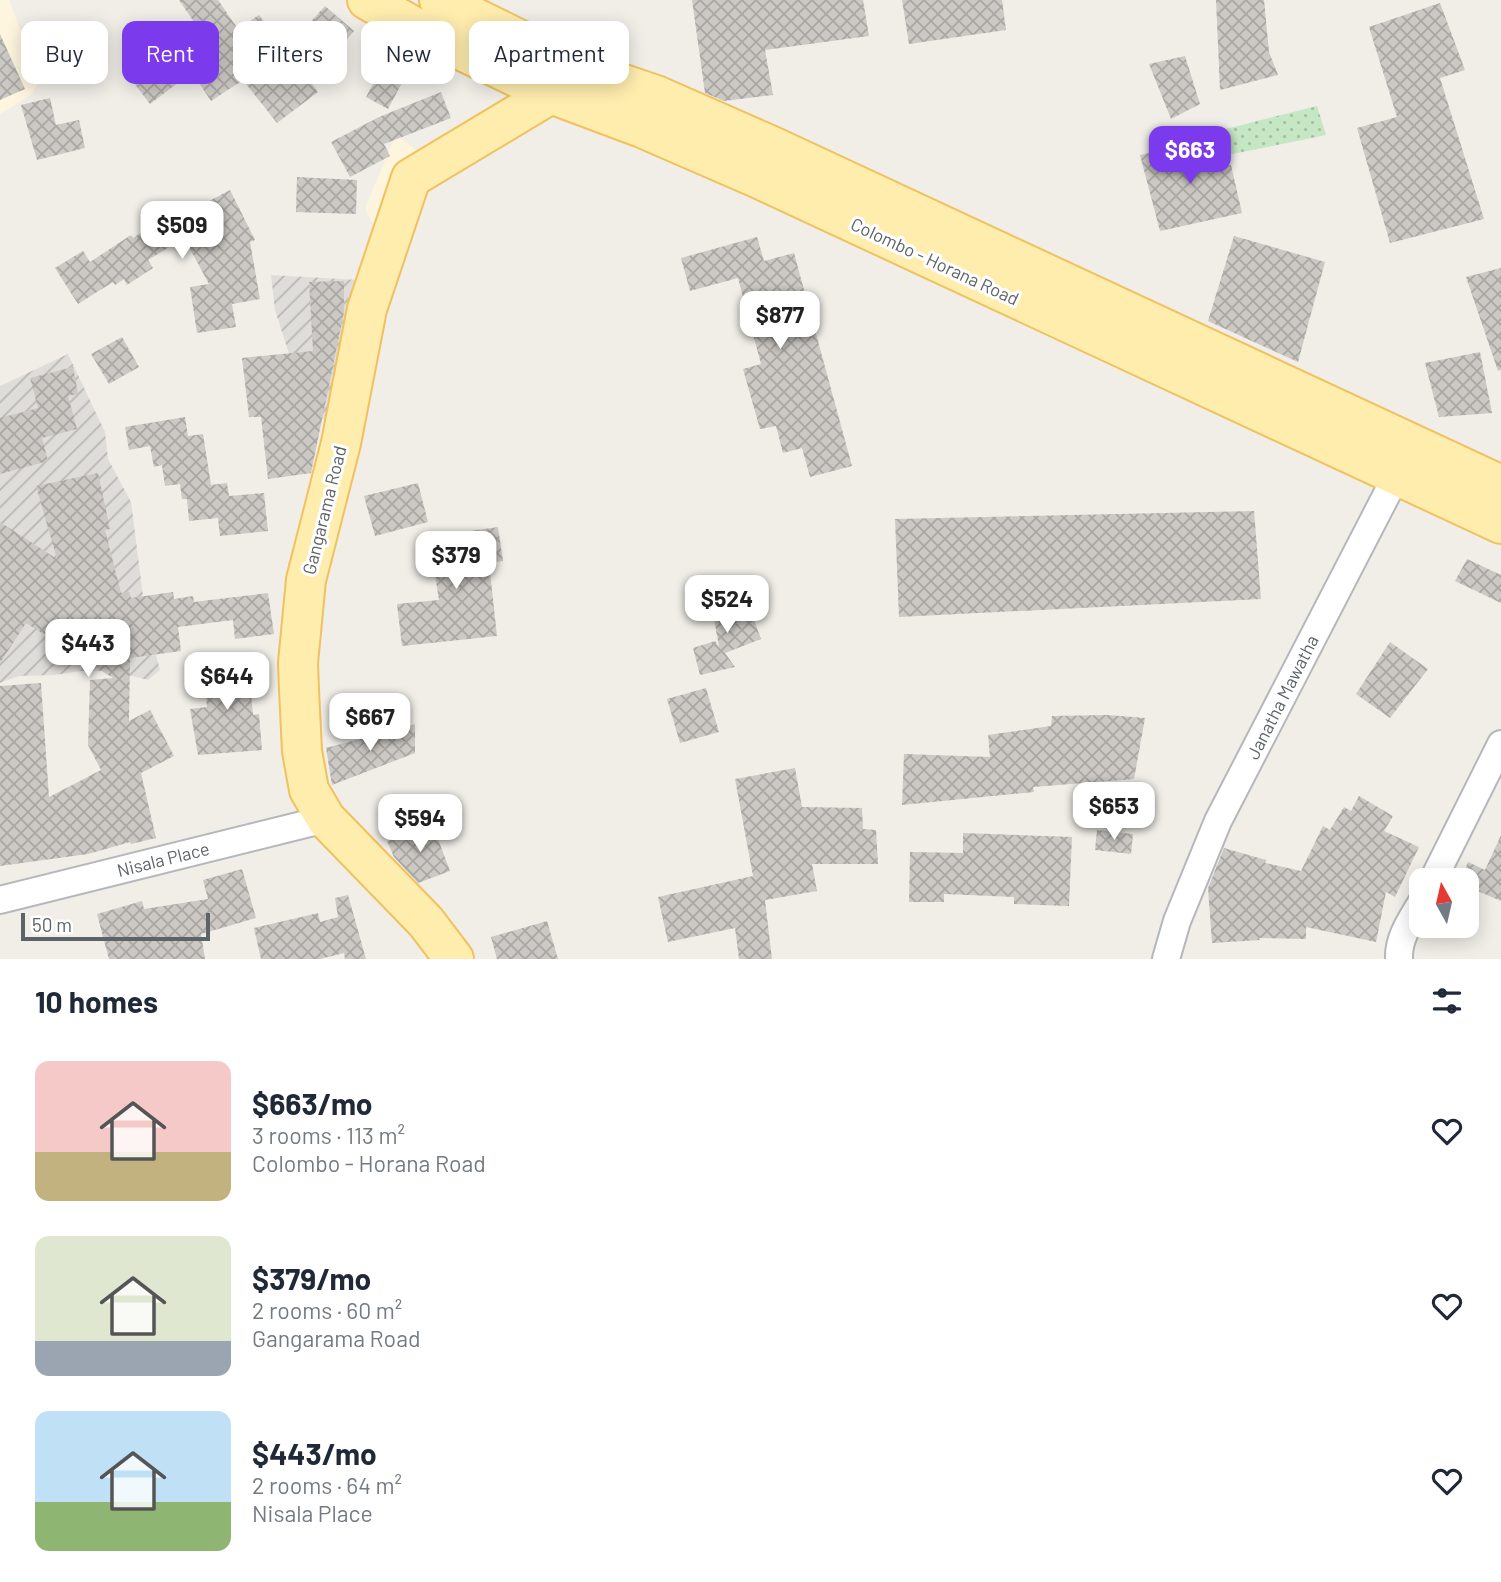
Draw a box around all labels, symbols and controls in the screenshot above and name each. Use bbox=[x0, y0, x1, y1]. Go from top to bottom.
chip: Buy bbox=[21, 21, 108, 84]
chip: Rent bbox=[122, 21, 219, 84]
chip: Filters bbox=[233, 21, 347, 84]
chip: New bbox=[361, 21, 455, 84]
chip: Apartment bbox=[469, 21, 629, 84]
pin: $663 bbox=[1149, 127, 1231, 186]
text: $663 bbox=[1165, 135, 1215, 163]
pin: $509 bbox=[141, 202, 223, 261]
text: $509 bbox=[157, 210, 207, 238]
street label: Colombo - Horana Road bbox=[847, 212, 1023, 310]
pin: $877 bbox=[739, 292, 821, 351]
text: $877 bbox=[756, 300, 804, 328]
street label: Gangarama Road bbox=[297, 443, 351, 577]
pin: $379 bbox=[415, 532, 497, 591]
text: $379 bbox=[431, 540, 481, 568]
pin: $524 bbox=[686, 576, 768, 635]
text: $524 bbox=[701, 584, 753, 612]
pin: $443 bbox=[47, 620, 129, 679]
text: $443 bbox=[61, 628, 115, 656]
street label: Janatha Mawatha bbox=[1241, 631, 1323, 763]
pin: $644 bbox=[186, 652, 268, 712]
text: $644 bbox=[200, 661, 254, 689]
pin: $667 bbox=[329, 694, 411, 753]
text: $667 bbox=[345, 702, 395, 730]
pin: $653 bbox=[1073, 782, 1155, 842]
text: $653 bbox=[1089, 791, 1139, 819]
pin: $594 bbox=[379, 794, 461, 854]
text: $594 bbox=[394, 803, 446, 831]
street label: Nisala Place bbox=[115, 837, 211, 881]
north arrow bbox=[1409, 868, 1479, 938]
map controls bbox=[1409, 868, 1479, 938]
scale bar bbox=[21, 910, 210, 942]
text: 50 m bbox=[32, 913, 72, 936]
icon: filters bbox=[1428, 982, 1466, 1020]
text: 10 homes bbox=[35, 983, 158, 1019]
text: $663/mo bbox=[252, 1085, 373, 1121]
icon: home bbox=[91, 1089, 175, 1173]
icon: heart bbox=[1428, 1112, 1466, 1150]
text: 3 rooms · 113 m² bbox=[252, 1121, 405, 1149]
text: Colombo - Horana Road bbox=[252, 1149, 486, 1177]
text: $379/mo bbox=[252, 1260, 371, 1296]
icon: home bbox=[91, 1264, 175, 1348]
icon: heart bbox=[1428, 1287, 1466, 1325]
text: 2 rooms · 60 m² bbox=[252, 1296, 402, 1324]
text: Gangarama Road bbox=[252, 1324, 420, 1352]
text: $443/mo bbox=[252, 1435, 377, 1471]
icon: home bbox=[91, 1439, 175, 1523]
icon: heart bbox=[1428, 1462, 1466, 1500]
text: 2 rooms · 64 m² bbox=[252, 1471, 402, 1499]
text: Nisala Place bbox=[252, 1499, 373, 1527]

